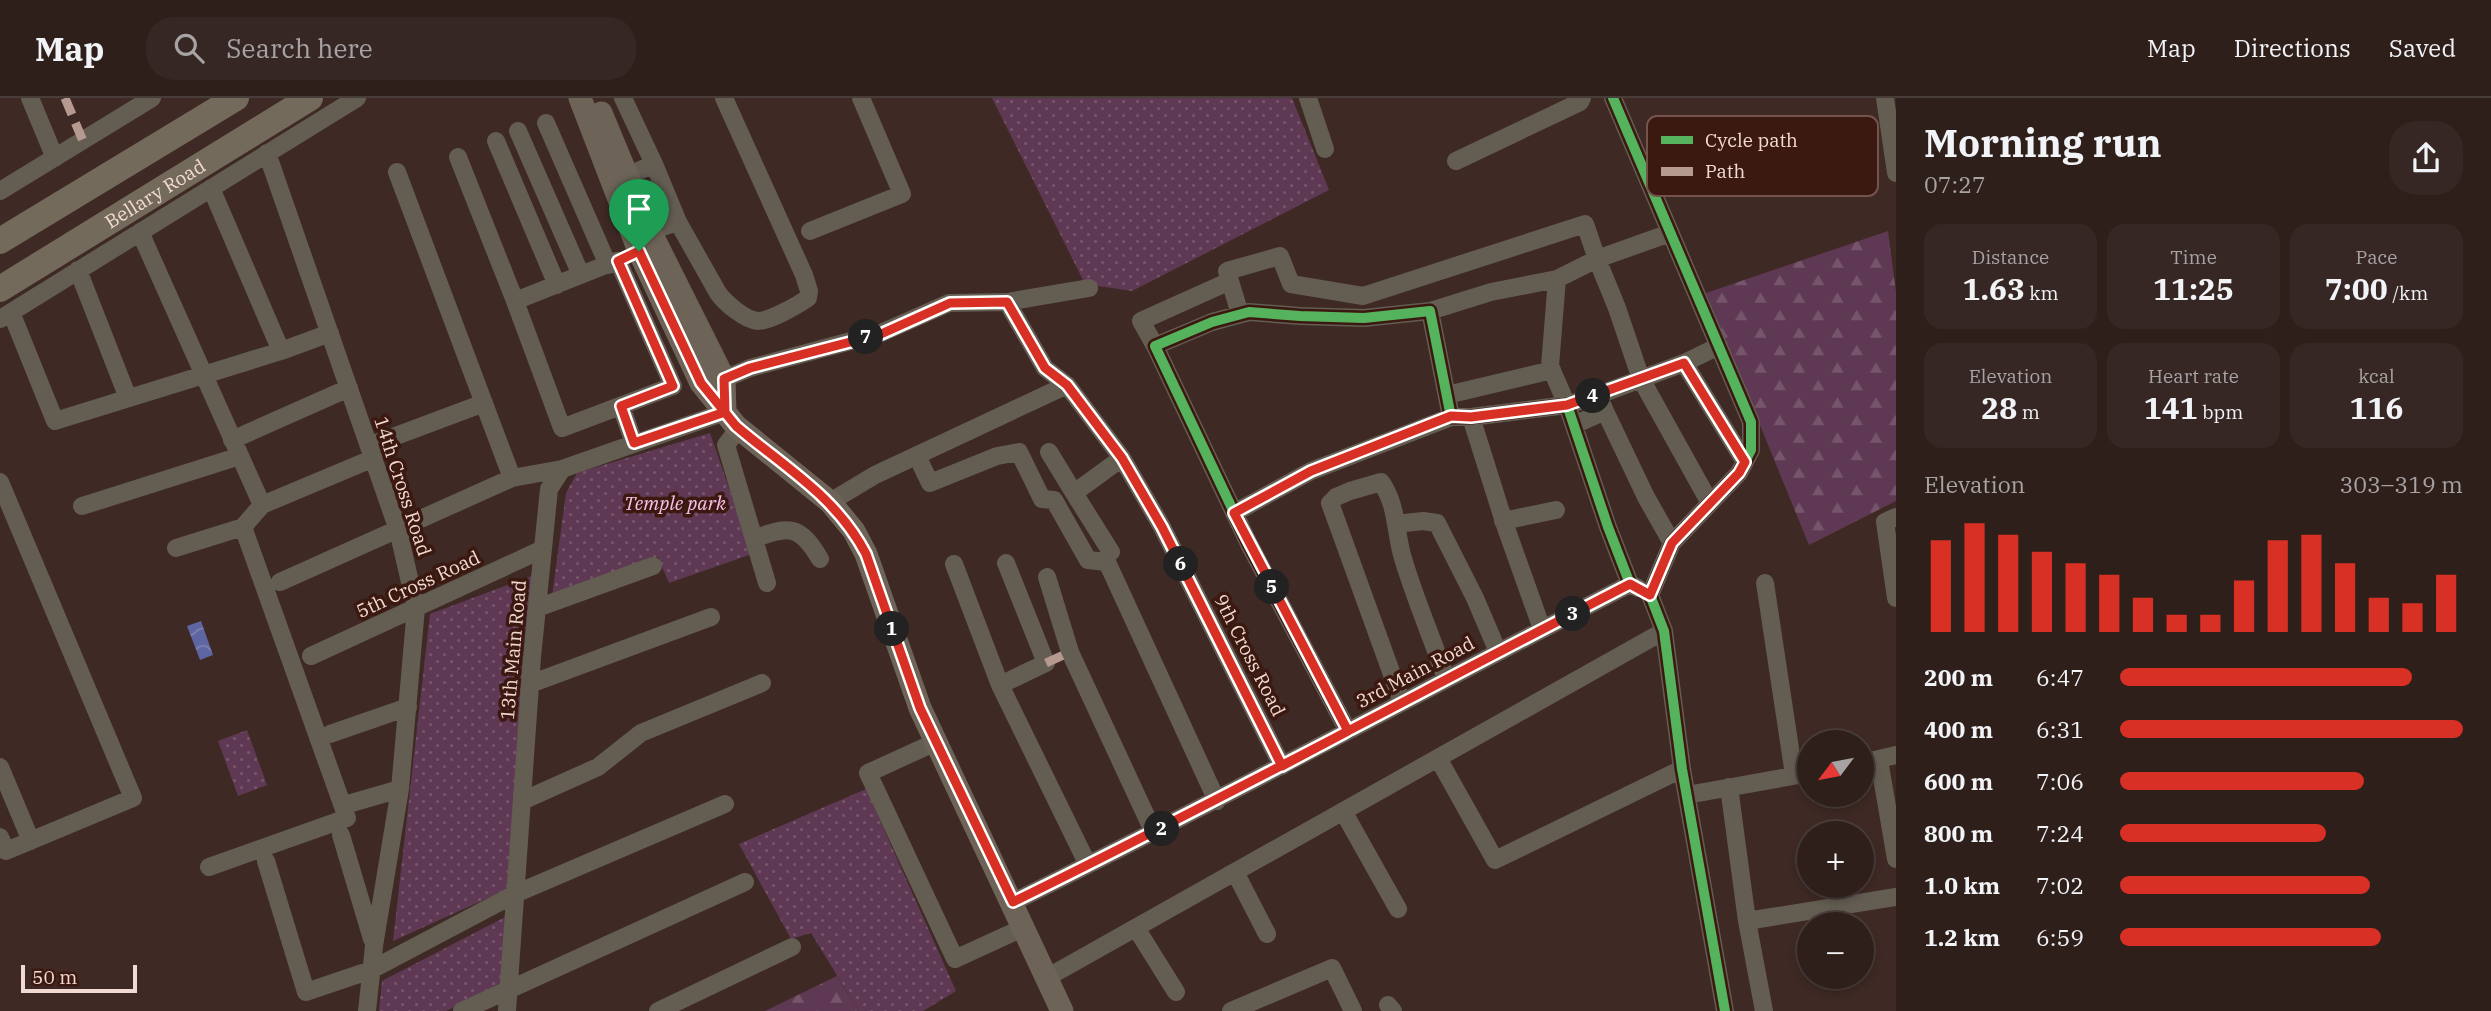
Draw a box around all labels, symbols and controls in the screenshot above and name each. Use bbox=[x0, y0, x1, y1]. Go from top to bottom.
search box bbox=[146, 17, 636, 80]
text: Map bbox=[35, 27, 104, 70]
icon: search bbox=[170, 29, 208, 67]
text: Search here bbox=[226, 31, 373, 65]
text: Map bbox=[2147, 32, 2196, 64]
text: Directions bbox=[2234, 32, 2351, 64]
text: Saved bbox=[2389, 32, 2456, 64]
legend bbox=[1647, 116, 1878, 196]
text: Morning run bbox=[1924, 118, 2162, 167]
button: share bbox=[2389, 121, 2463, 195]
text: Cycle path bbox=[1705, 128, 1798, 152]
street label: Bellary Road bbox=[100, 154, 210, 234]
text: Path bbox=[1705, 159, 1745, 183]
text: 07:27 bbox=[1924, 169, 1986, 199]
pin bbox=[609, 179, 669, 251]
icon: arrive bbox=[620, 190, 658, 228]
text: Distance bbox=[1972, 245, 2049, 269]
text: Time bbox=[2170, 245, 2217, 269]
text: Pace bbox=[2356, 245, 2397, 269]
text: 1.63 bbox=[1962, 269, 2025, 308]
text: 11:25 bbox=[2153, 269, 2234, 308]
text: 7:00 bbox=[2325, 269, 2388, 308]
text: km bbox=[2025, 281, 2059, 305]
text: /km bbox=[2388, 281, 2428, 305]
pin: 7 bbox=[848, 320, 884, 354]
text: 7 bbox=[860, 324, 871, 348]
text: Elevation bbox=[1969, 364, 2052, 388]
text: Heart rate bbox=[2148, 364, 2239, 388]
text: kcal bbox=[2358, 364, 2395, 388]
pin: 4 bbox=[1576, 378, 1610, 414]
text: 4 bbox=[1587, 383, 1598, 407]
text: 28 bbox=[1981, 388, 2017, 427]
text: 141 bbox=[2144, 388, 2198, 427]
text: 116 bbox=[2350, 388, 2404, 427]
text: m bbox=[2017, 400, 2040, 424]
text: bpm bbox=[2198, 400, 2243, 424]
street label: 14th Cross Road bbox=[369, 413, 437, 559]
text: Elevation bbox=[1924, 469, 2025, 499]
text: 303–319 m bbox=[2339, 469, 2463, 499]
park label: Temple park bbox=[624, 491, 727, 515]
street label: 5th Cross Road bbox=[352, 545, 484, 623]
pin: 6 bbox=[1164, 546, 1198, 582]
text: 6 bbox=[1175, 551, 1186, 575]
pin: 5 bbox=[1254, 570, 1290, 604]
text: 5 bbox=[1266, 574, 1277, 598]
street label: 13th Main Road bbox=[495, 579, 531, 721]
street label: 9th Cross Road bbox=[1209, 590, 1291, 720]
pin: 3 bbox=[1556, 596, 1590, 632]
text: 3 bbox=[1567, 601, 1578, 625]
pin: 1 bbox=[874, 612, 910, 646]
text: 1 bbox=[886, 616, 897, 640]
street label: 3rd Main Road bbox=[1352, 631, 1478, 713]
text: 200 m bbox=[1924, 662, 1993, 692]
text: 6:47 bbox=[2036, 662, 2084, 692]
text: 400 m bbox=[1924, 714, 1993, 744]
text: 6:31 bbox=[2036, 714, 2084, 744]
north arrow bbox=[1797, 730, 1874, 807]
map controls bbox=[1797, 730, 1874, 989]
text: 600 m bbox=[1924, 766, 1993, 796]
text: 7:06 bbox=[2036, 766, 2084, 796]
pin: 2 bbox=[1144, 812, 1180, 846]
text: 2 bbox=[1156, 816, 1167, 840]
text: 800 m bbox=[1924, 818, 1993, 848]
text: 7:24 bbox=[2036, 818, 2084, 848]
button: + bbox=[1797, 821, 1874, 898]
text: 1.0 km bbox=[1924, 870, 2000, 900]
text: 7:02 bbox=[2036, 870, 2084, 900]
button: − bbox=[1797, 912, 1874, 989]
text: 1.2 km bbox=[1924, 922, 2000, 952]
text: 6:59 bbox=[2036, 922, 2084, 952]
scale bar bbox=[21, 962, 136, 994]
text: 50 m bbox=[32, 965, 77, 989]

